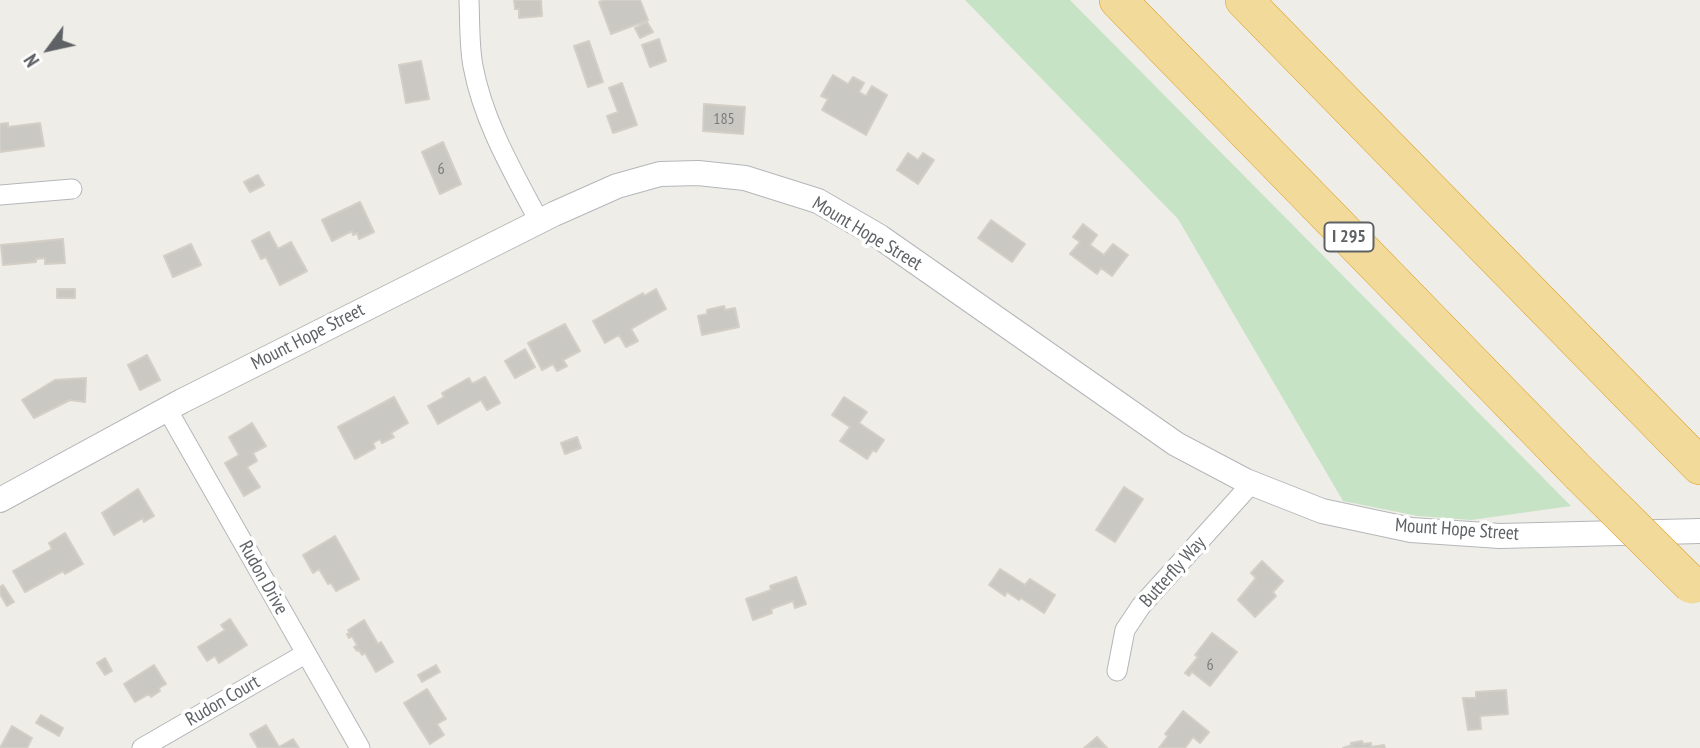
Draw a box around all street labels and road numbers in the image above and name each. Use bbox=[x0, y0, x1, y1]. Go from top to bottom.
street label: Mount Hope Street bbox=[808, 192, 926, 276]
road number: I 295 bbox=[1324, 222, 1374, 251]
street label: Mount Hope Street bbox=[248, 299, 368, 375]
street label: Mount Hope Street bbox=[1394, 514, 1520, 546]
street label: Butterfly Way bbox=[1135, 532, 1211, 612]
street label: Rudon Drive bbox=[233, 537, 293, 619]
street label: Rudon Court bbox=[182, 671, 264, 731]

